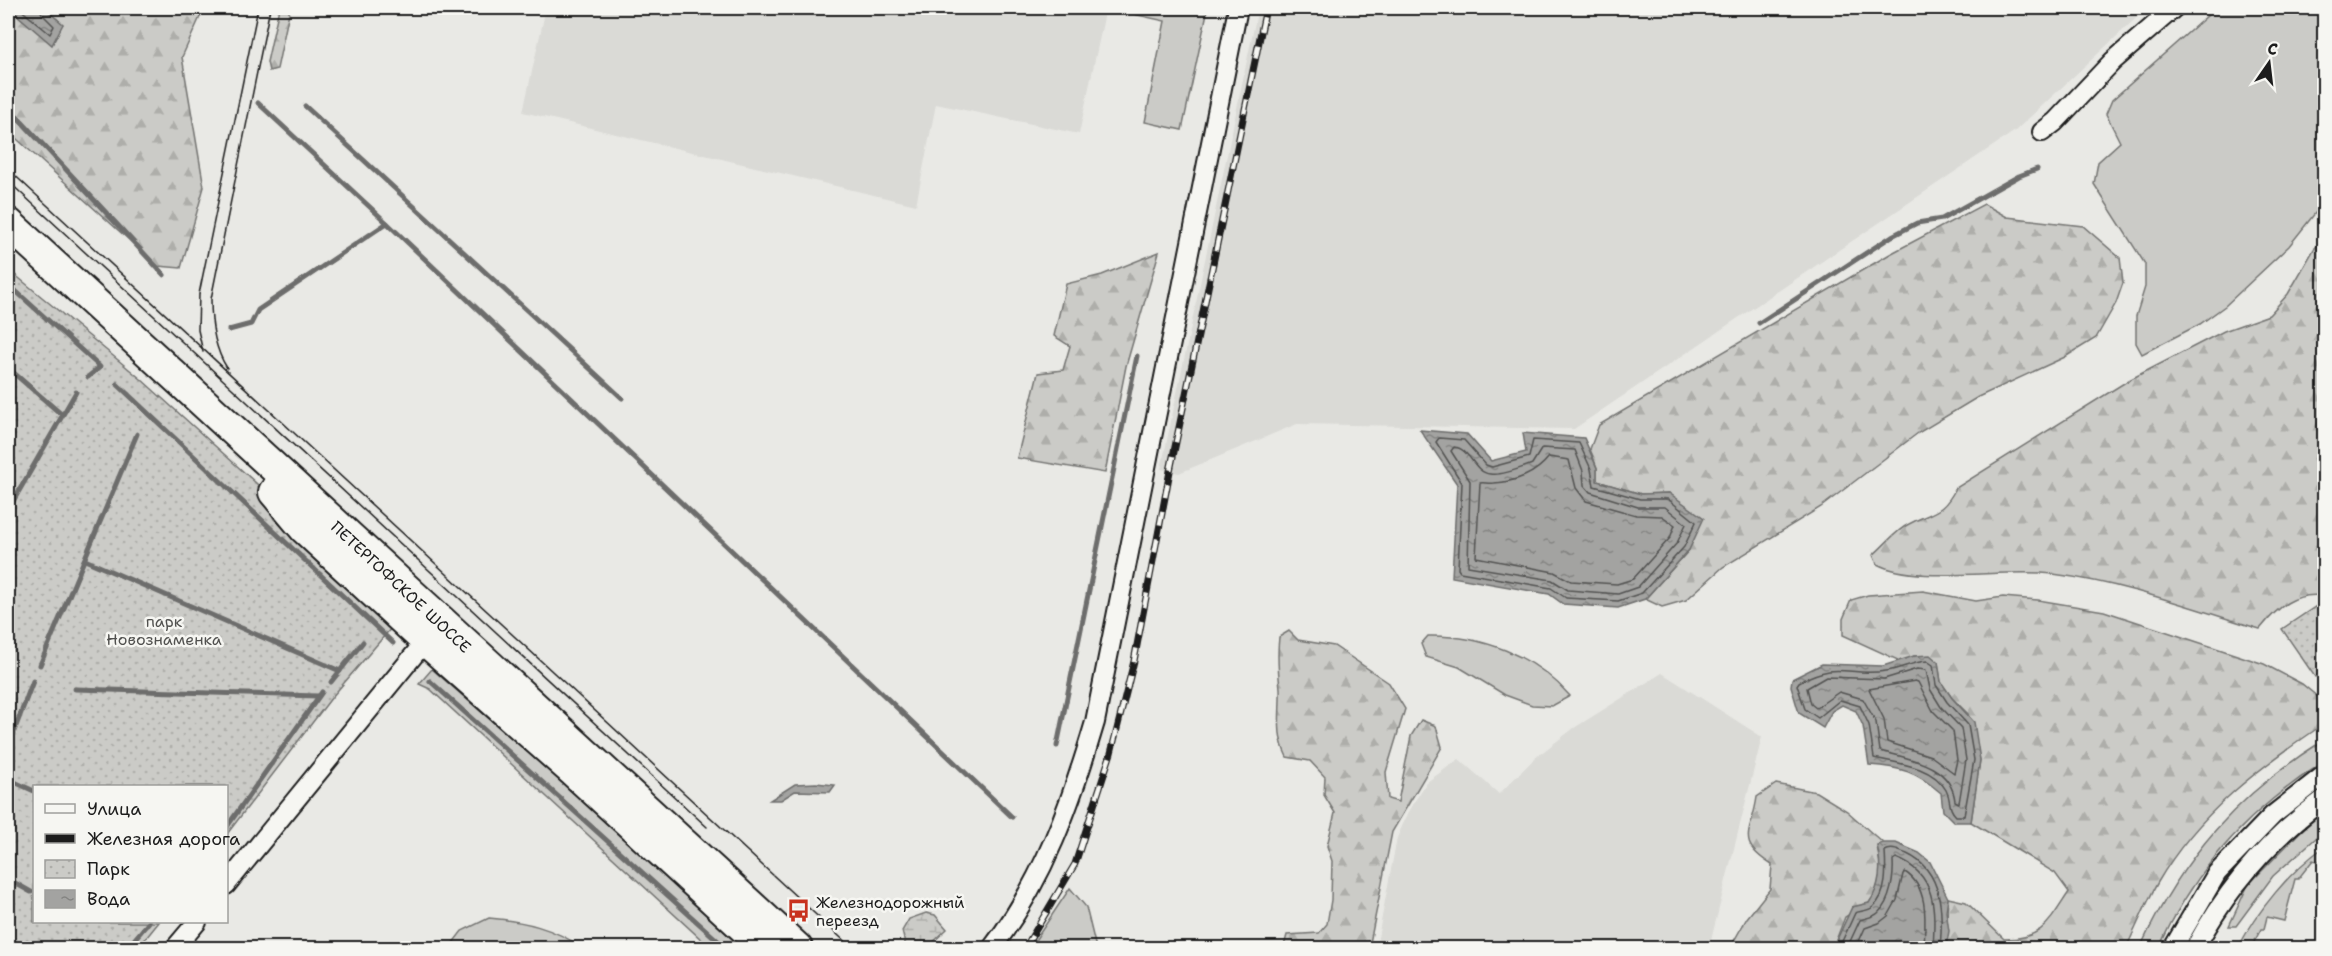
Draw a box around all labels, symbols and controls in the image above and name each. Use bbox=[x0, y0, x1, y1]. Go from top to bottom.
north arrow bbox=[2239, 33, 2299, 93]
text: С bbox=[2265, 38, 2280, 60]
street label: ПЕТЕРГОФСКОЕ ШОССЕ bbox=[326, 516, 476, 658]
park label: парк Новознаменка bbox=[106, 611, 222, 650]
legend bbox=[33, 785, 228, 923]
text: Улица bbox=[87, 797, 141, 821]
text: Железная дорога bbox=[87, 827, 240, 851]
text: Парк bbox=[87, 857, 130, 881]
text: Вода bbox=[87, 887, 130, 911]
place label: Железнодорожный переезд bbox=[816, 892, 965, 931]
bus stop icon: Железнодорожный переезд bbox=[785, 898, 811, 924]

